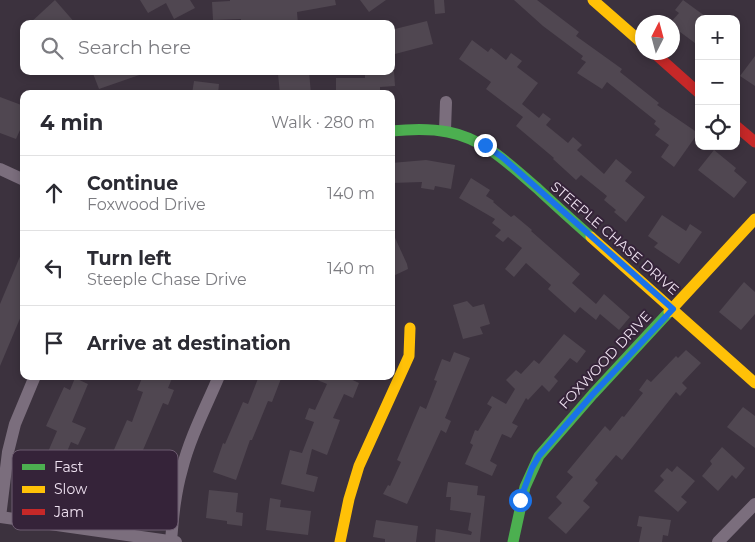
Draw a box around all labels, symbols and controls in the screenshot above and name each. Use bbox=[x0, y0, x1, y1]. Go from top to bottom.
north arrow bbox=[635, 15, 680, 60]
map controls bbox=[695, 15, 740, 150]
button: + bbox=[695, 15, 740, 60]
search box bbox=[20, 20, 395, 75]
icon: search bbox=[38, 34, 66, 62]
text: Search here bbox=[78, 36, 191, 59]
button: − bbox=[695, 60, 740, 105]
button: locate bbox=[695, 105, 740, 150]
text: 4 min bbox=[40, 110, 103, 135]
text: Walk · 280 m bbox=[271, 113, 375, 132]
route end bbox=[474, 134, 497, 157]
text: Continue bbox=[87, 172, 178, 195]
street label: STEEPLE CHASE DRIVE bbox=[547, 177, 683, 299]
icon: ahead bbox=[40, 179, 68, 207]
text: 140 m bbox=[327, 184, 375, 203]
text: Foxwood Drive bbox=[87, 195, 206, 214]
text: Turn left bbox=[87, 247, 172, 270]
icon: left bbox=[40, 254, 68, 282]
text: 140 m bbox=[327, 259, 375, 278]
text: Steeple Chase Drive bbox=[87, 270, 247, 289]
street label: FOXWOOD DRIVE bbox=[555, 307, 655, 413]
icon: arrive bbox=[40, 329, 68, 357]
text: Arrive at destination bbox=[87, 332, 291, 355]
legend bbox=[12, 450, 178, 530]
text: Fast bbox=[54, 458, 84, 476]
text: Slow bbox=[54, 480, 88, 498]
route start bbox=[509, 489, 532, 512]
text: Jam bbox=[53, 503, 84, 521]

